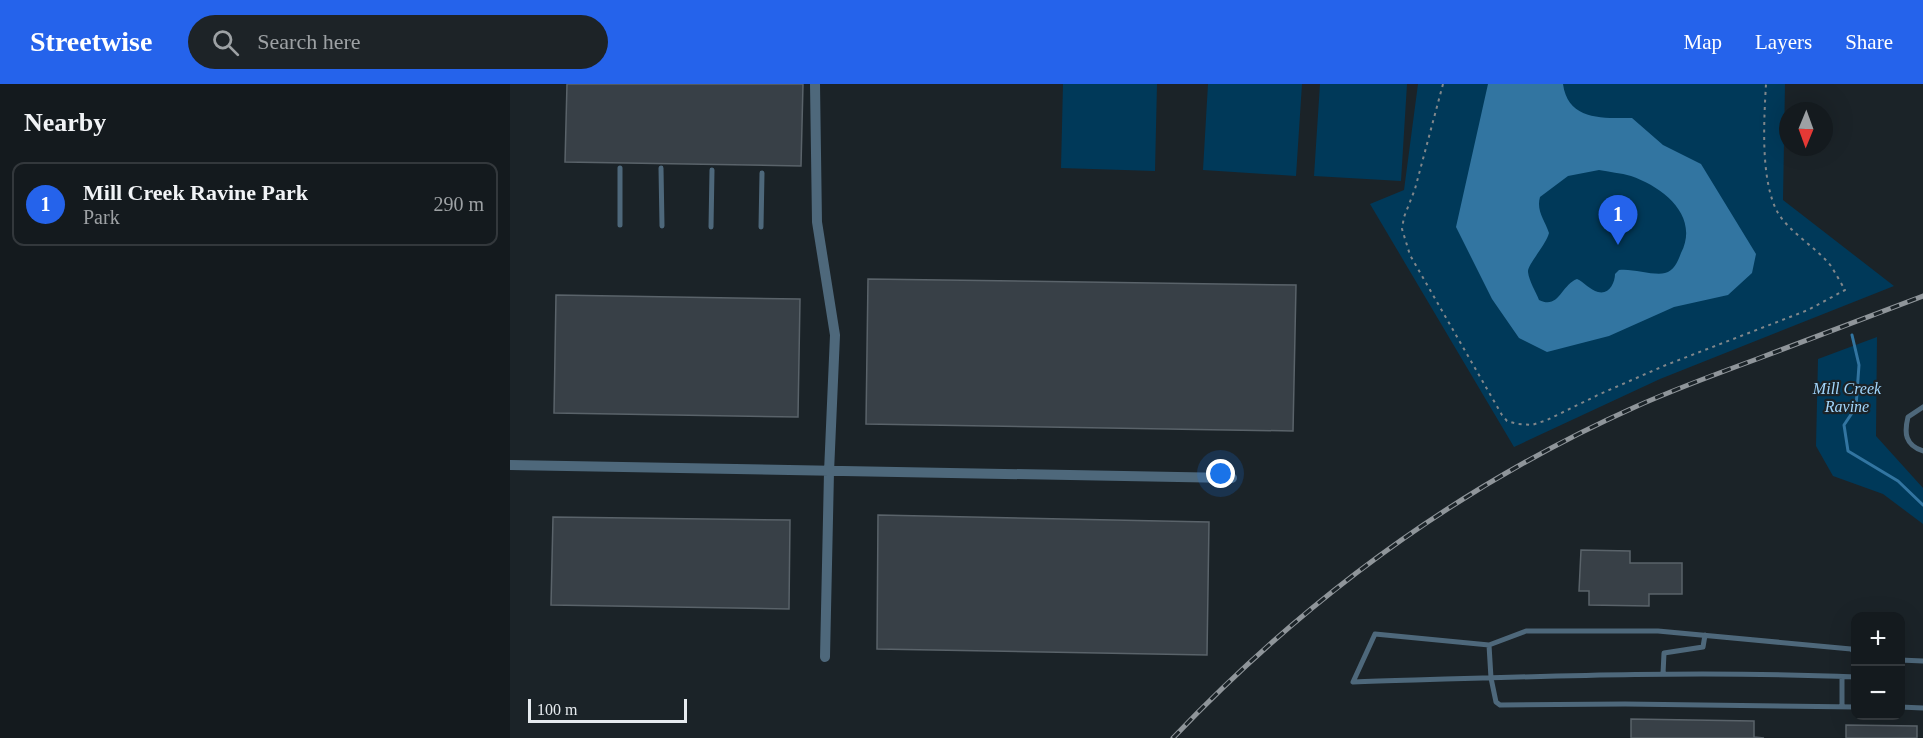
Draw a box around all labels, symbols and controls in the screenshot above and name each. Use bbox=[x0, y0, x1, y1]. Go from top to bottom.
search box bbox=[188, 15, 608, 69]
text: Streetwise bbox=[30, 26, 152, 57]
icon: search bbox=[209, 26, 242, 59]
text: Search here bbox=[257, 29, 361, 54]
text: Map bbox=[1684, 30, 1722, 54]
text: Layers bbox=[1755, 30, 1812, 54]
text: Share bbox=[1845, 30, 1893, 54]
north arrow bbox=[1779, 102, 1833, 156]
text: Nearby bbox=[24, 108, 106, 137]
text: Mill Creek Ravine Park bbox=[83, 180, 308, 205]
text: 1 bbox=[41, 193, 51, 215]
text: 290 m bbox=[433, 193, 484, 215]
pin: 1 bbox=[1598, 196, 1638, 245]
text: Park bbox=[83, 206, 120, 228]
park label: Mill Creek Ravine bbox=[1812, 380, 1882, 415]
your location bbox=[1206, 459, 1235, 488]
map controls bbox=[1851, 612, 1905, 720]
button: + bbox=[1851, 612, 1905, 666]
button: − bbox=[1851, 666, 1905, 720]
scale bar bbox=[528, 696, 687, 724]
text: 100 m bbox=[537, 701, 577, 718]

